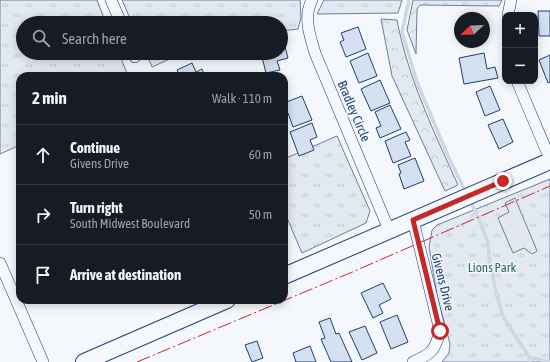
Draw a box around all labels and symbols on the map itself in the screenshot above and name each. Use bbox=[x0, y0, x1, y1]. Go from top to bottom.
north arrow bbox=[454, 12, 490, 48]
street label: Bradley Circle bbox=[334, 78, 374, 144]
route end bbox=[494, 172, 512, 190]
street label: Givens Drive bbox=[429, 252, 457, 312]
park label: Lions Park bbox=[468, 260, 517, 275]
route start bbox=[431, 322, 449, 340]

